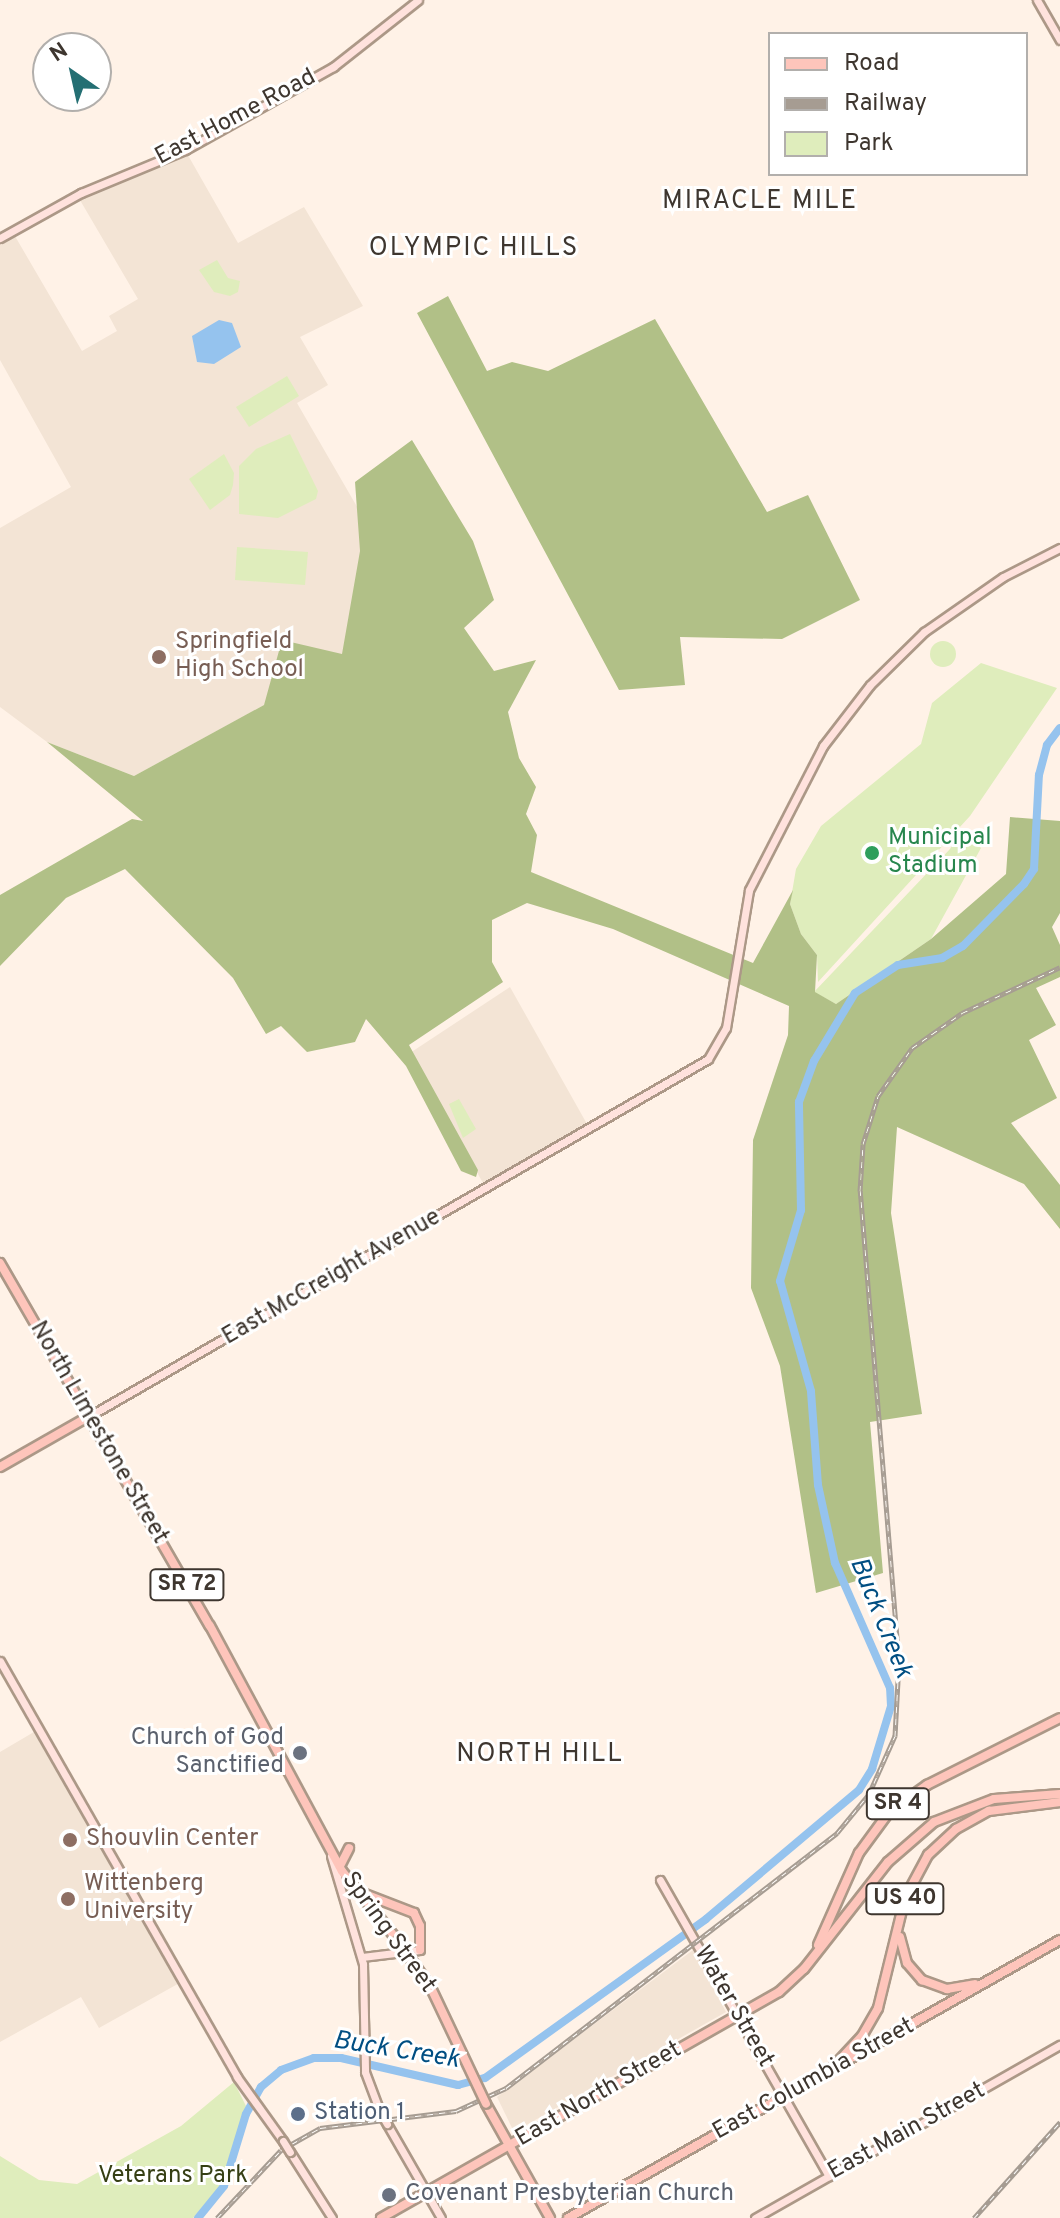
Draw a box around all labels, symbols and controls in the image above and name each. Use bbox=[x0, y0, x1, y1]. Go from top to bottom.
north arrow bbox=[32, 32, 112, 112]
legend bbox=[768, 32, 1028, 176]
text: N bbox=[45, 38, 74, 69]
text: Road bbox=[844, 49, 900, 79]
street label: East Home Road bbox=[151, 64, 321, 172]
text: Railway bbox=[844, 89, 927, 119]
text: Park bbox=[844, 129, 894, 159]
district label: MIRACLE MILE bbox=[662, 186, 858, 218]
district label: OLYMPIC HILLS bbox=[369, 233, 579, 265]
place label: Springfield High School bbox=[175, 629, 304, 685]
marker: Springfield High School bbox=[150, 648, 168, 666]
place label: Municipal Stadium bbox=[888, 825, 991, 881]
marker: Municipal Stadium bbox=[863, 844, 881, 862]
street label: East McCreight Avenue bbox=[217, 1203, 447, 1353]
street label: North Limestone Street bbox=[22, 1317, 174, 1549]
water label: Buck Creek bbox=[842, 1553, 918, 1683]
road number: SR 72 bbox=[149, 1567, 225, 1603]
place label: Church of God Sanctified bbox=[131, 1725, 284, 1781]
district label: NORTH HILL bbox=[456, 1739, 624, 1771]
marker: Church of God Sanctified bbox=[291, 1744, 309, 1762]
road number: SR 4 bbox=[864, 1786, 932, 1822]
place label: Shouvlin Center bbox=[86, 1826, 258, 1854]
marker: Shouvlin Center bbox=[61, 1831, 79, 1849]
street label: Spring Street bbox=[335, 1867, 441, 1999]
place label: Wittenberg University bbox=[84, 1871, 204, 1927]
road number: US 40 bbox=[865, 1881, 945, 1917]
marker: Wittenberg University bbox=[59, 1890, 77, 1908]
street label: Water Street bbox=[687, 1941, 779, 2073]
street label: East Columbia Street bbox=[708, 2013, 920, 2147]
water label: Buck Creek bbox=[331, 2026, 461, 2076]
street label: East North Street bbox=[511, 2036, 687, 2154]
street label: East Main Street bbox=[823, 2077, 991, 2187]
place label: Station 1 bbox=[314, 2100, 405, 2128]
marker: Station 1 bbox=[289, 2105, 307, 2123]
park label: Veterans Park bbox=[98, 2163, 248, 2191]
place label: Covenant Presbyterian Church bbox=[405, 2181, 734, 2209]
marker: Covenant Presbyterian Church bbox=[380, 2186, 398, 2204]

